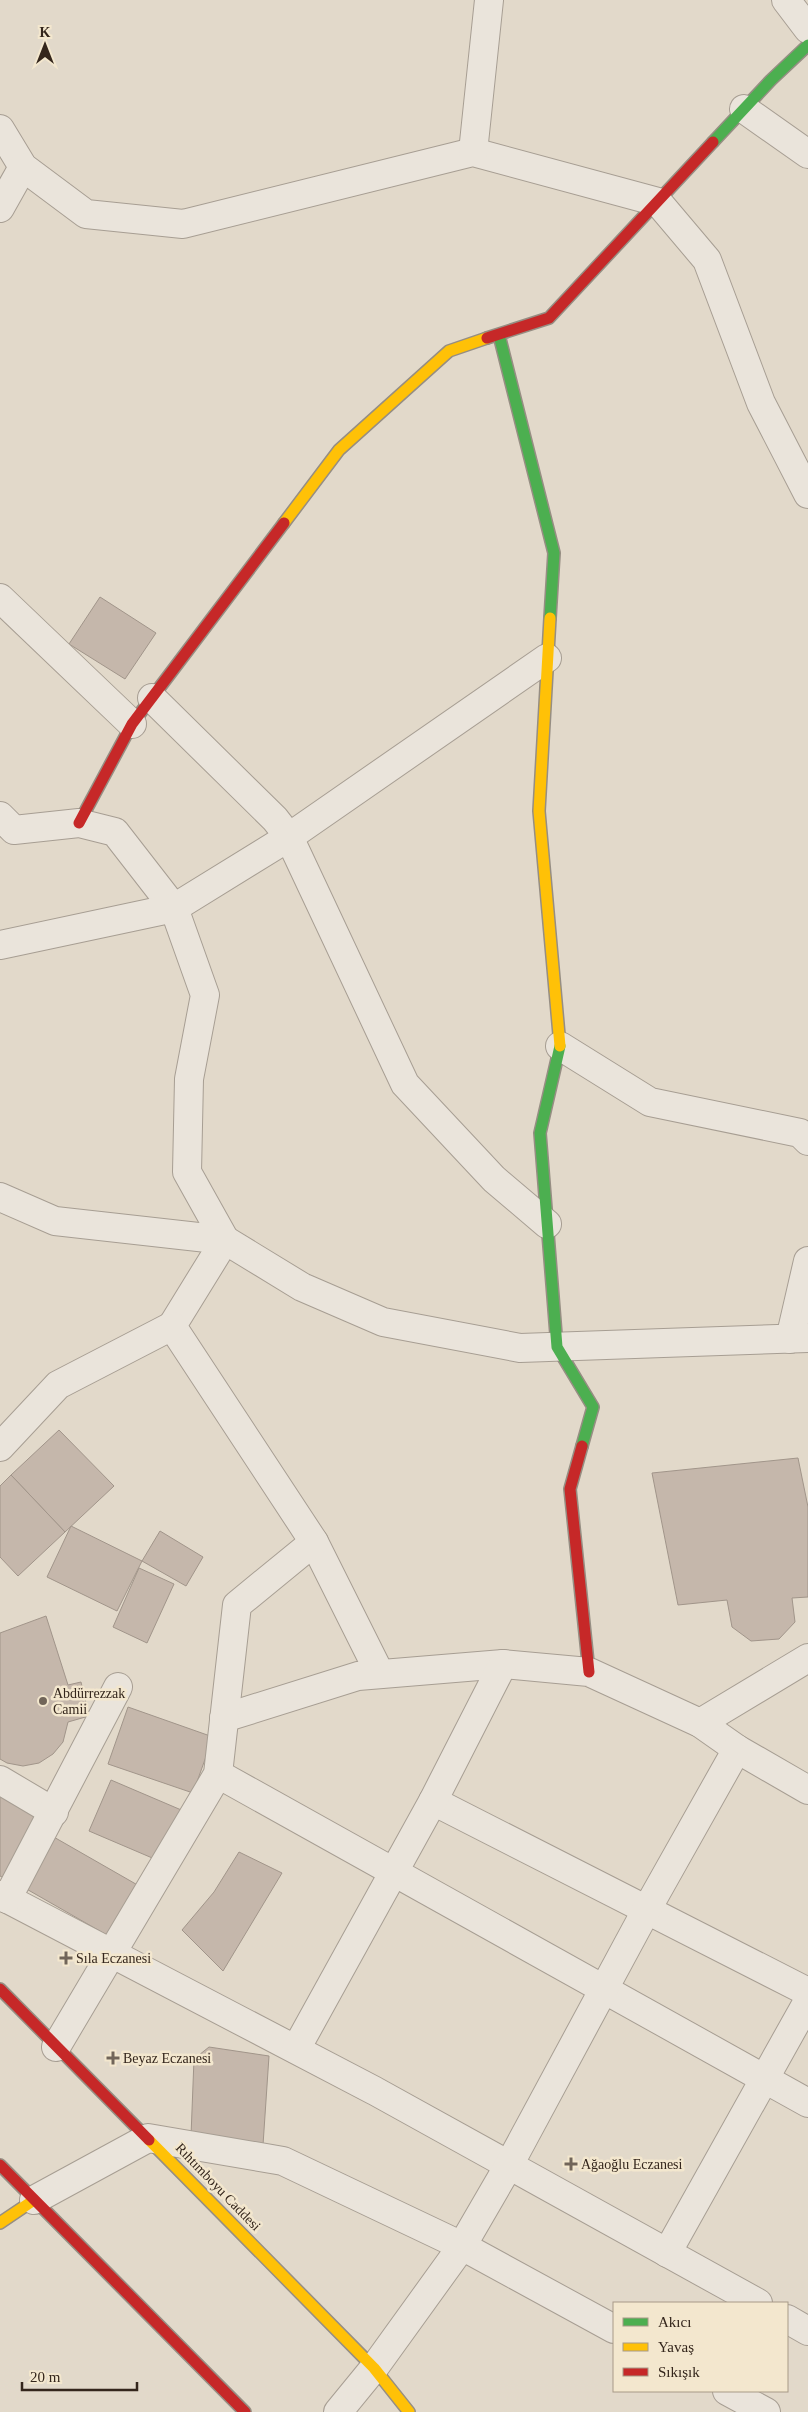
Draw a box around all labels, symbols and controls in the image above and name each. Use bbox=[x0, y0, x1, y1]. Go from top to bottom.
north arrow bbox=[20, 20, 70, 70]
text: K bbox=[40, 25, 51, 40]
place label: Abdürrezzak Camii bbox=[53, 1686, 125, 1717]
marker: Abdürrezzak Camii bbox=[37, 1695, 49, 1707]
place label: Sıla Eczanesi bbox=[76, 1951, 151, 1966]
marker: Sıla Eczanesi bbox=[60, 1952, 72, 1964]
place label: Beyaz Eczanesi bbox=[123, 2051, 211, 2066]
marker: Beyaz Eczanesi bbox=[107, 2052, 119, 2064]
street label: Rıhtımboyu Caddesi bbox=[172, 2140, 264, 2234]
place label: Ağaoğlu Eczanesi bbox=[581, 2157, 683, 2172]
marker: Ağaoğlu Eczanesi bbox=[565, 2158, 577, 2170]
legend bbox=[613, 2302, 788, 2392]
text: Akıcı bbox=[658, 2314, 691, 2330]
text: Yavaş bbox=[658, 2339, 694, 2355]
scale bar bbox=[22, 2360, 138, 2392]
text: Sıkışık bbox=[658, 2364, 700, 2380]
text: 20 m bbox=[30, 2369, 61, 2385]

